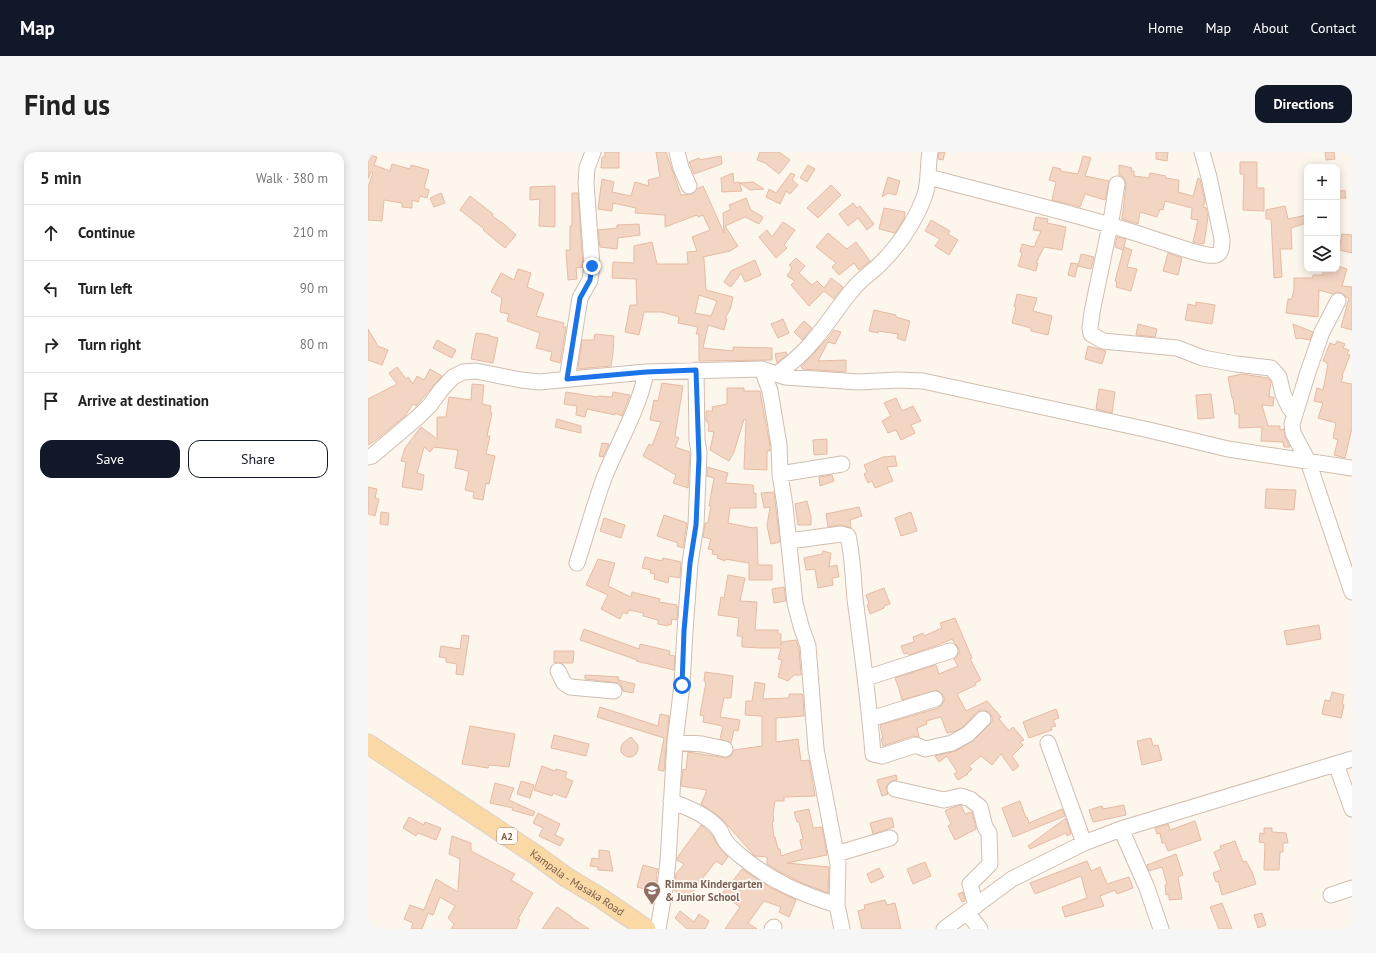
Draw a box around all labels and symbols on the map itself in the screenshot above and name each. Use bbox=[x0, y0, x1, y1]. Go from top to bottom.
route end bbox=[583, 257, 601, 275]
route start bbox=[673, 676, 691, 694]
road number: A2 bbox=[497, 828, 517, 844]
street label: Kampala - Masaka Road bbox=[528, 846, 627, 919]
place label: Rimma Kindergarten & Junior School bbox=[665, 877, 763, 904]
school or university icon: Rimma Kindergarten & Junior School bbox=[642, 880, 662, 905]

